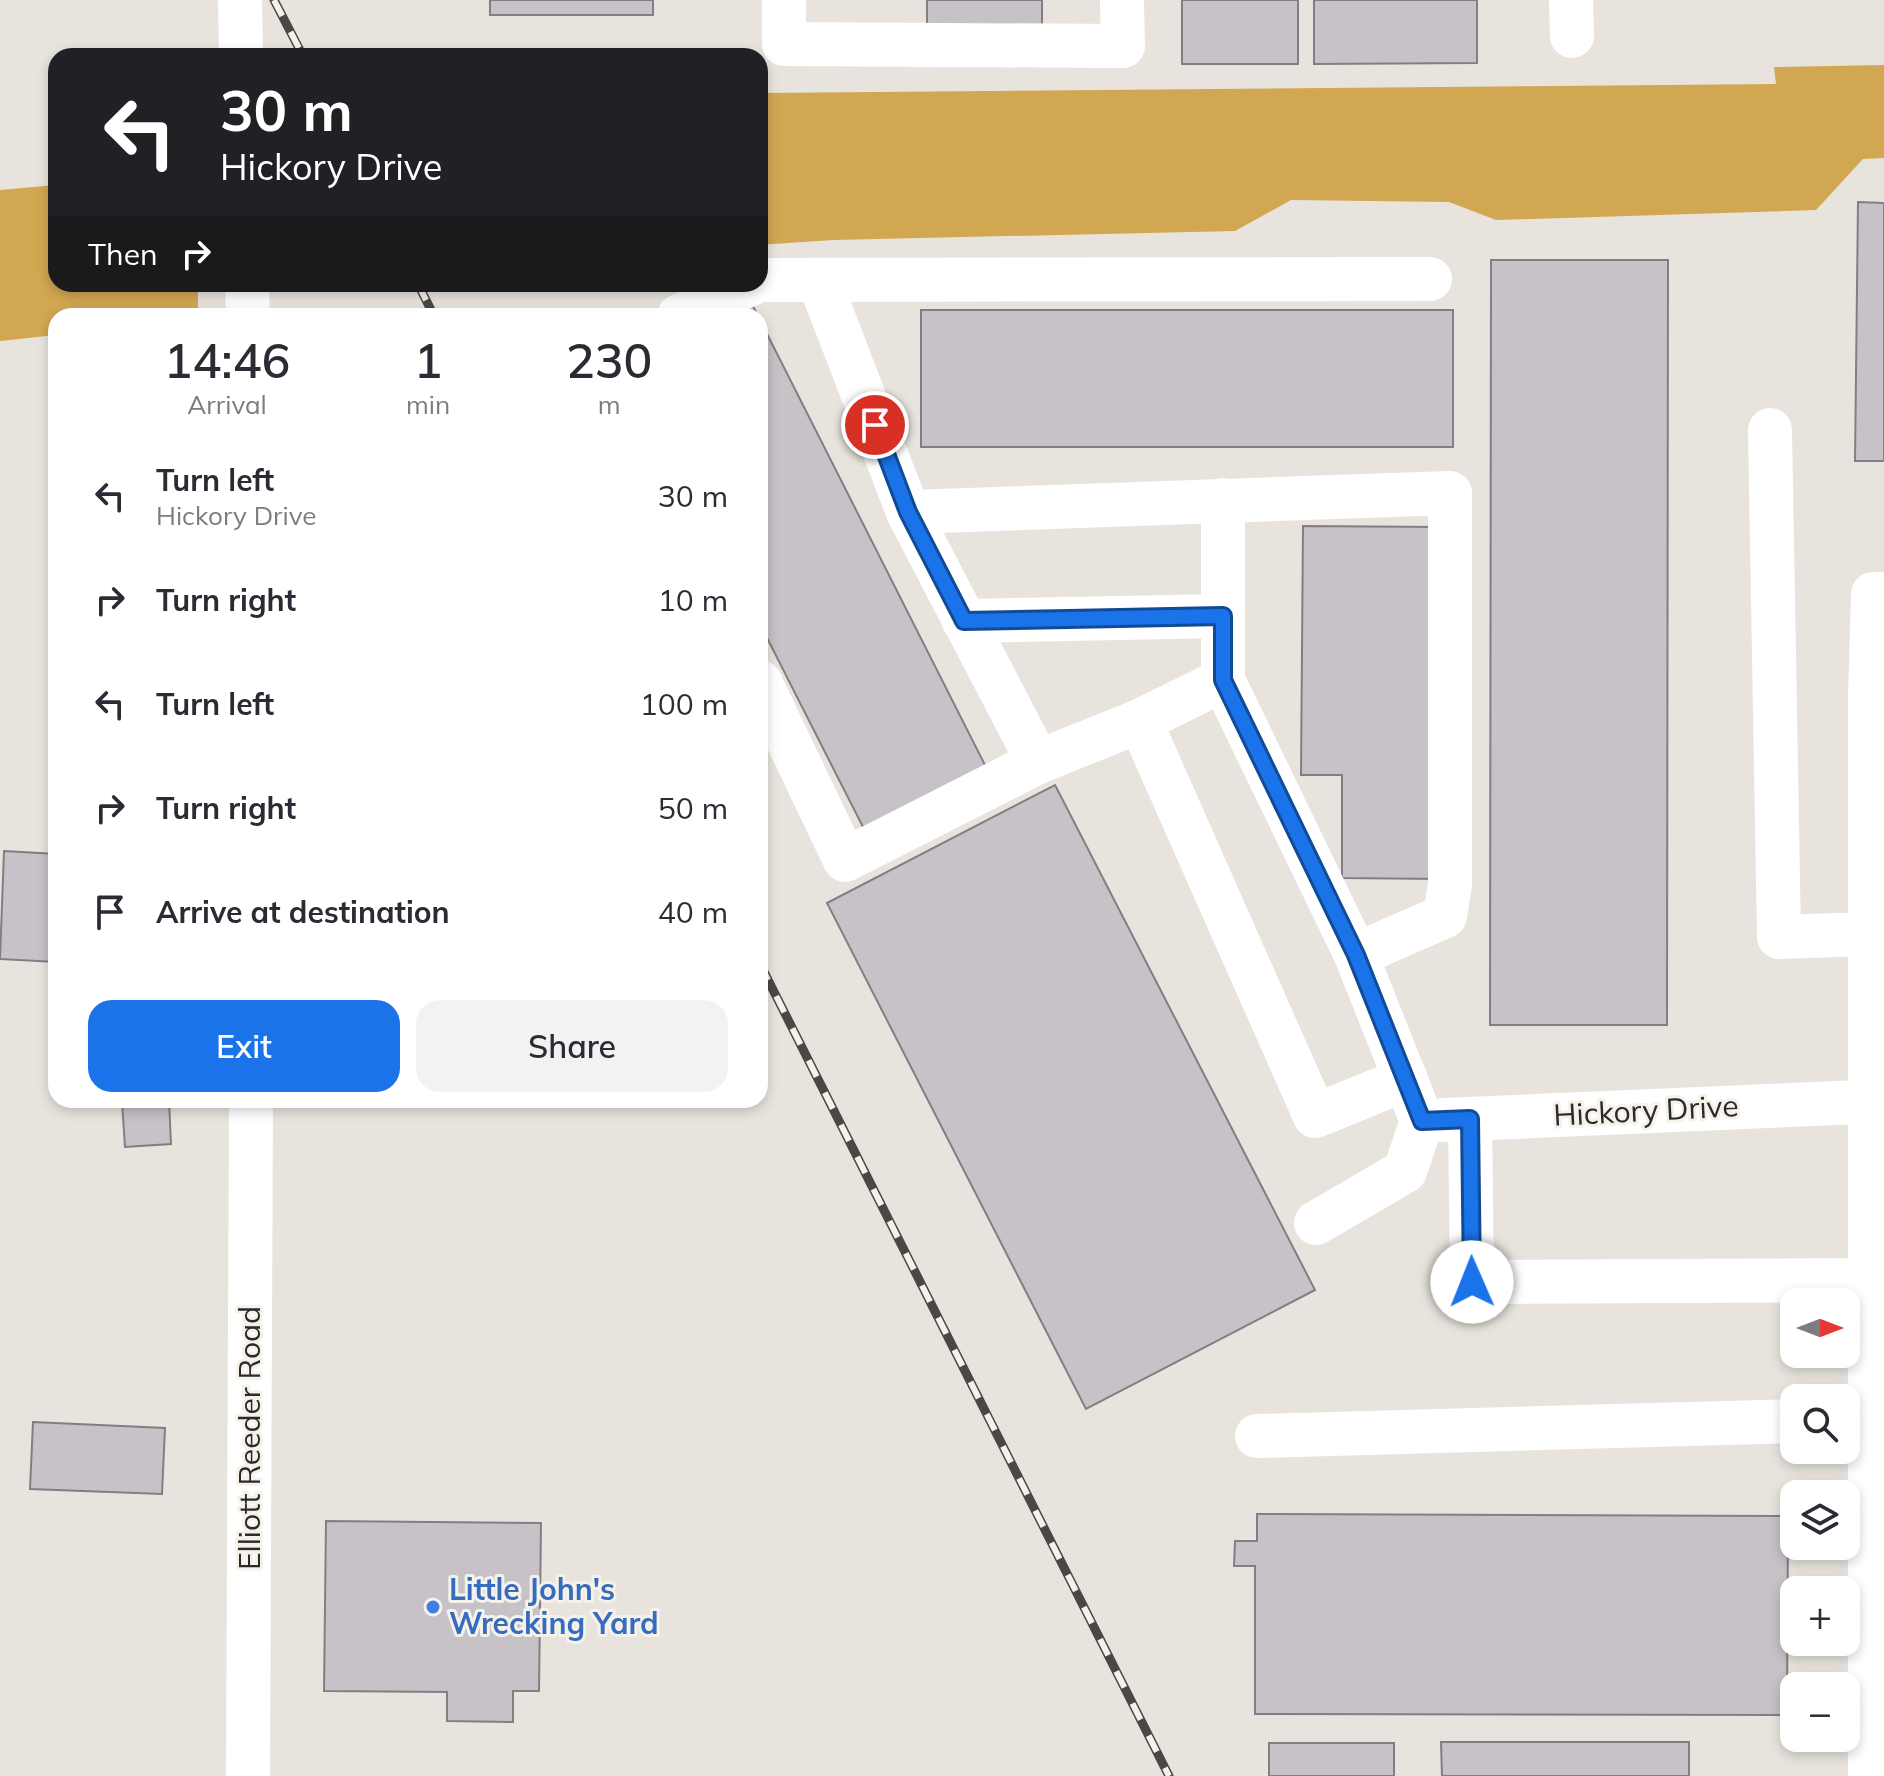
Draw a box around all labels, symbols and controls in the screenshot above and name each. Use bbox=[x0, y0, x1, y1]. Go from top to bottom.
text: 30 m bbox=[220, 75, 353, 145]
icon: left bbox=[88, 80, 192, 184]
text: Hickory Drive bbox=[220, 144, 442, 189]
icon: right bbox=[174, 232, 218, 276]
text: Then bbox=[88, 235, 158, 273]
text: 14:46 bbox=[164, 330, 290, 390]
text: 1 bbox=[414, 330, 442, 390]
text: 230 bbox=[566, 330, 652, 390]
text: Arrival bbox=[187, 388, 267, 421]
text: min bbox=[406, 388, 450, 421]
text: m bbox=[598, 388, 621, 421]
pin bbox=[841, 391, 909, 459]
icon: arrive bbox=[853, 403, 897, 447]
text: Turn left bbox=[156, 461, 274, 499]
icon: left bbox=[88, 474, 132, 518]
text: 30 m bbox=[658, 477, 728, 515]
text: Hickory Drive bbox=[156, 499, 317, 532]
icon: right bbox=[88, 578, 132, 622]
text: Turn right bbox=[156, 581, 296, 619]
text: 10 m bbox=[658, 581, 728, 619]
icon: left bbox=[88, 682, 132, 726]
text: Turn left bbox=[156, 685, 274, 723]
text: 100 m bbox=[640, 685, 728, 723]
icon: right bbox=[88, 786, 132, 830]
text: Turn right bbox=[156, 789, 296, 827]
text: 50 m bbox=[658, 789, 728, 827]
icon: arrive bbox=[88, 890, 132, 934]
text: Arrive at destination bbox=[156, 893, 450, 931]
text: 40 m bbox=[658, 893, 728, 931]
button: Exit bbox=[88, 1000, 400, 1092]
button: Share bbox=[416, 1000, 728, 1092]
street label: Hickory Drive bbox=[1552, 1086, 1739, 1134]
position arrow bbox=[1430, 1240, 1514, 1324]
north arrow bbox=[1780, 1288, 1860, 1368]
map controls bbox=[1780, 1288, 1860, 1752]
street label: Elliott Reeder Road bbox=[230, 1306, 268, 1570]
button: search bbox=[1780, 1384, 1860, 1464]
button: layers bbox=[1780, 1480, 1860, 1560]
place label: Little John's Wrecking Yard bbox=[449, 1570, 659, 1642]
button: + bbox=[1780, 1576, 1860, 1656]
marker: Little John's Wrecking Yard bbox=[424, 1598, 442, 1616]
button: − bbox=[1780, 1672, 1860, 1752]

